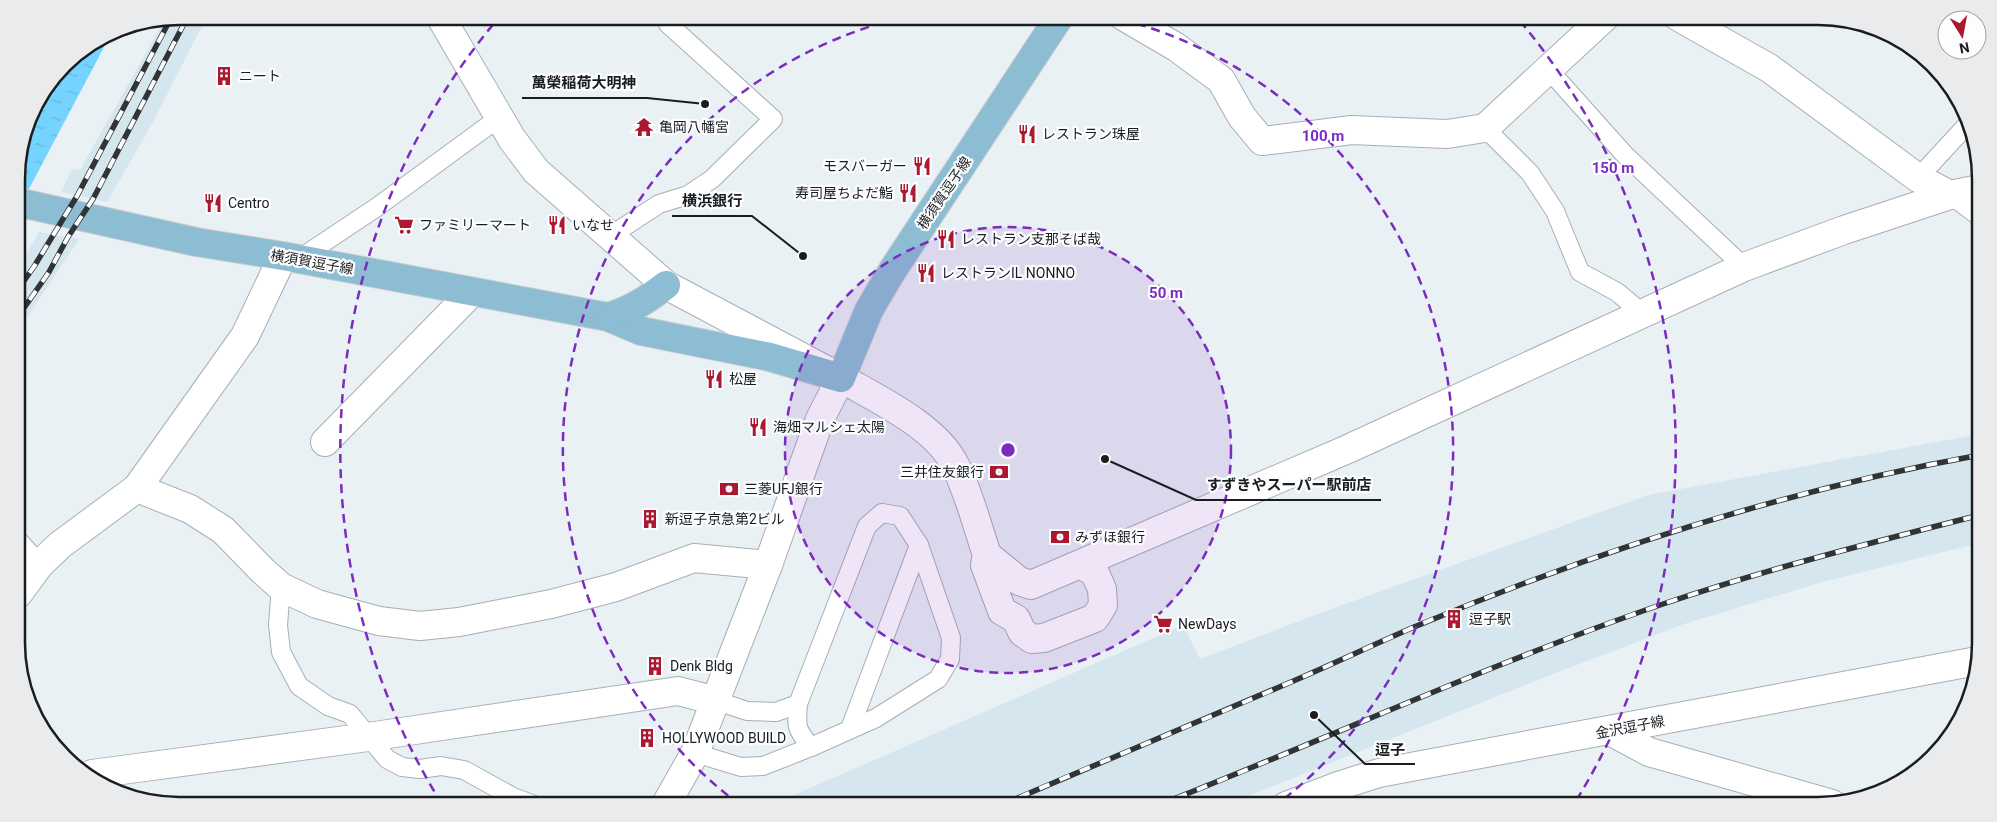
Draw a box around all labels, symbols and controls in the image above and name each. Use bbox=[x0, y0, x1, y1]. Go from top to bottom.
north arrow bbox=[1937, 10, 1987, 60]
text: N bbox=[1958, 39, 1971, 57]
building icon: ニート bbox=[213, 65, 235, 87]
place label: ニート bbox=[239, 68, 281, 84]
callout: 萬榮稲荷大明神 bbox=[522, 68, 647, 98]
text: 萬榮稲荷大明神 bbox=[531, 74, 637, 92]
temple icon: 亀岡八幡宮 bbox=[633, 116, 655, 138]
place label: 亀岡八幡宮 bbox=[659, 119, 729, 135]
restaurant icon: レストラン珠屋 bbox=[1016, 123, 1038, 145]
place label: レストラン珠屋 bbox=[1042, 126, 1140, 142]
text: 100 m bbox=[1302, 127, 1344, 145]
street label: 横須賀逗子線 bbox=[914, 154, 974, 232]
restaurant icon: モスバーガー bbox=[911, 155, 933, 177]
place label: モスバーガー bbox=[823, 158, 907, 174]
text: 150 m bbox=[1592, 159, 1634, 177]
restaurant icon: 寿司屋ちよだ鮨 bbox=[897, 182, 919, 204]
place label: 寿司屋ちよだ鮨 bbox=[795, 185, 893, 201]
callout: 横浜銀行 bbox=[672, 186, 752, 216]
restaurant icon: Centro bbox=[202, 192, 224, 214]
text: 横浜銀行 bbox=[682, 192, 742, 210]
place label: Centro bbox=[228, 195, 269, 211]
supermarket icon: ファミリーマート bbox=[393, 214, 415, 236]
restaurant icon: いなせ bbox=[546, 214, 568, 236]
place label: ファミリーマート bbox=[419, 217, 531, 233]
place label: いなせ bbox=[572, 217, 614, 233]
restaurant icon: レストラン支那そば哉 bbox=[935, 228, 957, 250]
place label: レストラン支那そば哉 bbox=[961, 231, 1101, 247]
street label: 横須賀逗子線 bbox=[269, 247, 355, 277]
restaurant icon: レストランIL NONNO bbox=[915, 262, 937, 284]
place label: レストランIL NONNO bbox=[941, 265, 1075, 281]
text: 50 m bbox=[1149, 284, 1183, 302]
restaurant icon: 松屋 bbox=[703, 368, 725, 390]
place label: 松屋 bbox=[729, 371, 757, 387]
restaurant icon: 海畑マルシェ太陽 bbox=[747, 416, 769, 438]
place label: 海畑マルシェ太陽 bbox=[773, 419, 885, 435]
centre of rings bbox=[999, 441, 1017, 459]
bank icon: 三井住友銀行 bbox=[988, 461, 1010, 483]
place label: 三井住友銀行 bbox=[900, 464, 984, 480]
callout: すずきやスーパー駅前店 bbox=[1196, 470, 1381, 500]
text: すずきやスーパー駅前店 bbox=[1207, 476, 1371, 494]
bank icon: 三菱UFJ銀行 bbox=[718, 478, 740, 500]
place label: 三菱UFJ銀行 bbox=[744, 481, 823, 497]
building icon: 新逗子京急第2ビル bbox=[639, 508, 661, 530]
place label: 新逗子京急第2ビル bbox=[665, 511, 785, 527]
bank icon: みずほ銀行 bbox=[1049, 526, 1071, 548]
place label: みずほ銀行 bbox=[1075, 529, 1145, 545]
building icon: 逗子駅 bbox=[1443, 608, 1465, 630]
place label: 逗子駅 bbox=[1469, 611, 1511, 627]
supermarket icon: NewDays bbox=[1152, 613, 1174, 635]
place label: NewDays bbox=[1178, 616, 1236, 632]
building icon: Denk Bldg bbox=[644, 655, 666, 677]
place label: Denk Bldg bbox=[670, 658, 733, 674]
street label: 金沢逗子線 bbox=[1594, 712, 1666, 742]
building icon: HOLLYWOOD BUILD bbox=[636, 727, 658, 749]
place label: HOLLYWOOD BUILD bbox=[662, 730, 786, 746]
callout: 逗子 bbox=[1365, 734, 1415, 764]
text: 逗子 bbox=[1375, 741, 1405, 759]

